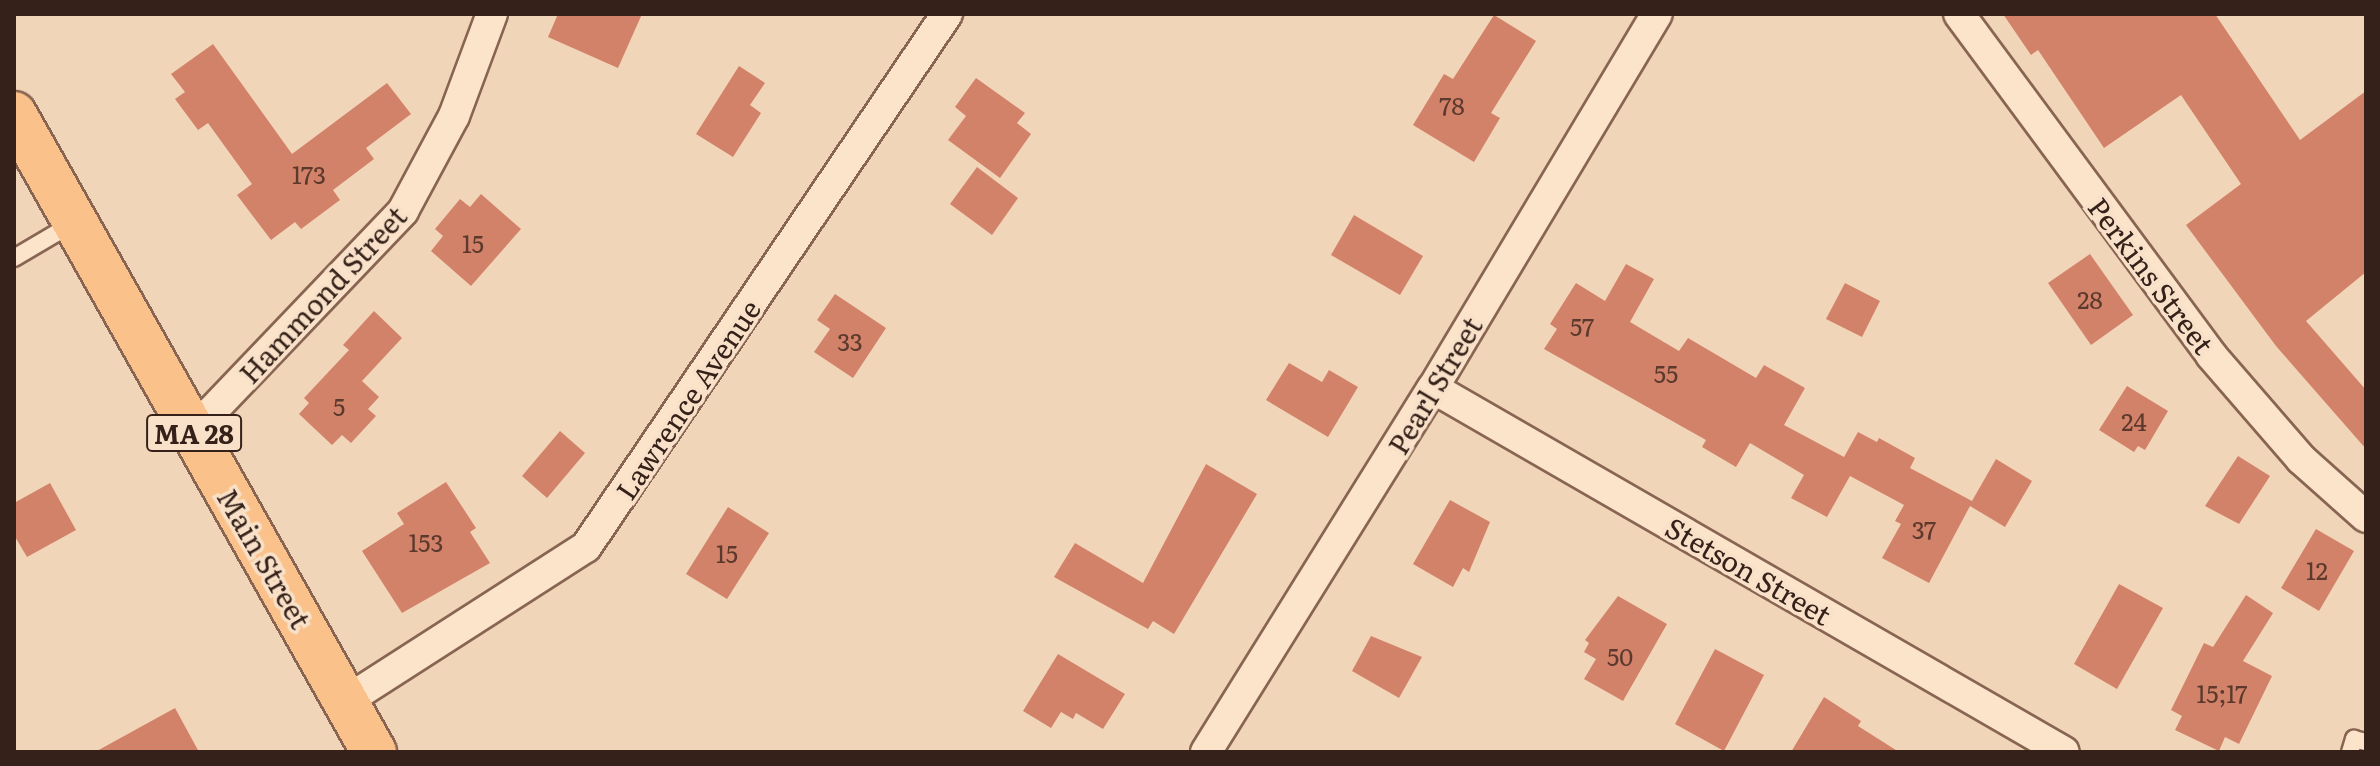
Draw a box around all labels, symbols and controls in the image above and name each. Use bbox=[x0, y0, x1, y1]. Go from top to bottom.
house number: 78 bbox=[1439, 91, 1465, 119]
house number: 173 bbox=[292, 160, 326, 188]
street label: Perkins Street bbox=[2082, 190, 2222, 360]
street label: Hammond Street bbox=[231, 199, 413, 389]
house number: 15 bbox=[462, 229, 484, 257]
house number: 28 bbox=[2077, 285, 2103, 313]
street label: Lawrence Avenue bbox=[608, 293, 766, 505]
street label: Pearl Street bbox=[1380, 310, 1488, 460]
house number: 57 bbox=[1570, 312, 1594, 340]
house number: 33 bbox=[837, 327, 863, 355]
house number: 55 bbox=[1654, 359, 1678, 387]
house number: 5 bbox=[333, 392, 345, 420]
house number: 24 bbox=[2121, 407, 2147, 435]
road number: MA 28 bbox=[146, 411, 242, 455]
street label: Main Street bbox=[211, 482, 319, 634]
street label: Stetson Street bbox=[1660, 509, 1838, 631]
house number: 37 bbox=[1912, 515, 1936, 543]
house number: 153 bbox=[409, 528, 443, 556]
house number: 15 bbox=[716, 539, 738, 567]
house number: 12 bbox=[2306, 556, 2328, 584]
house number: 50 bbox=[1607, 642, 1633, 670]
house number: 15;17 bbox=[2196, 679, 2248, 707]

